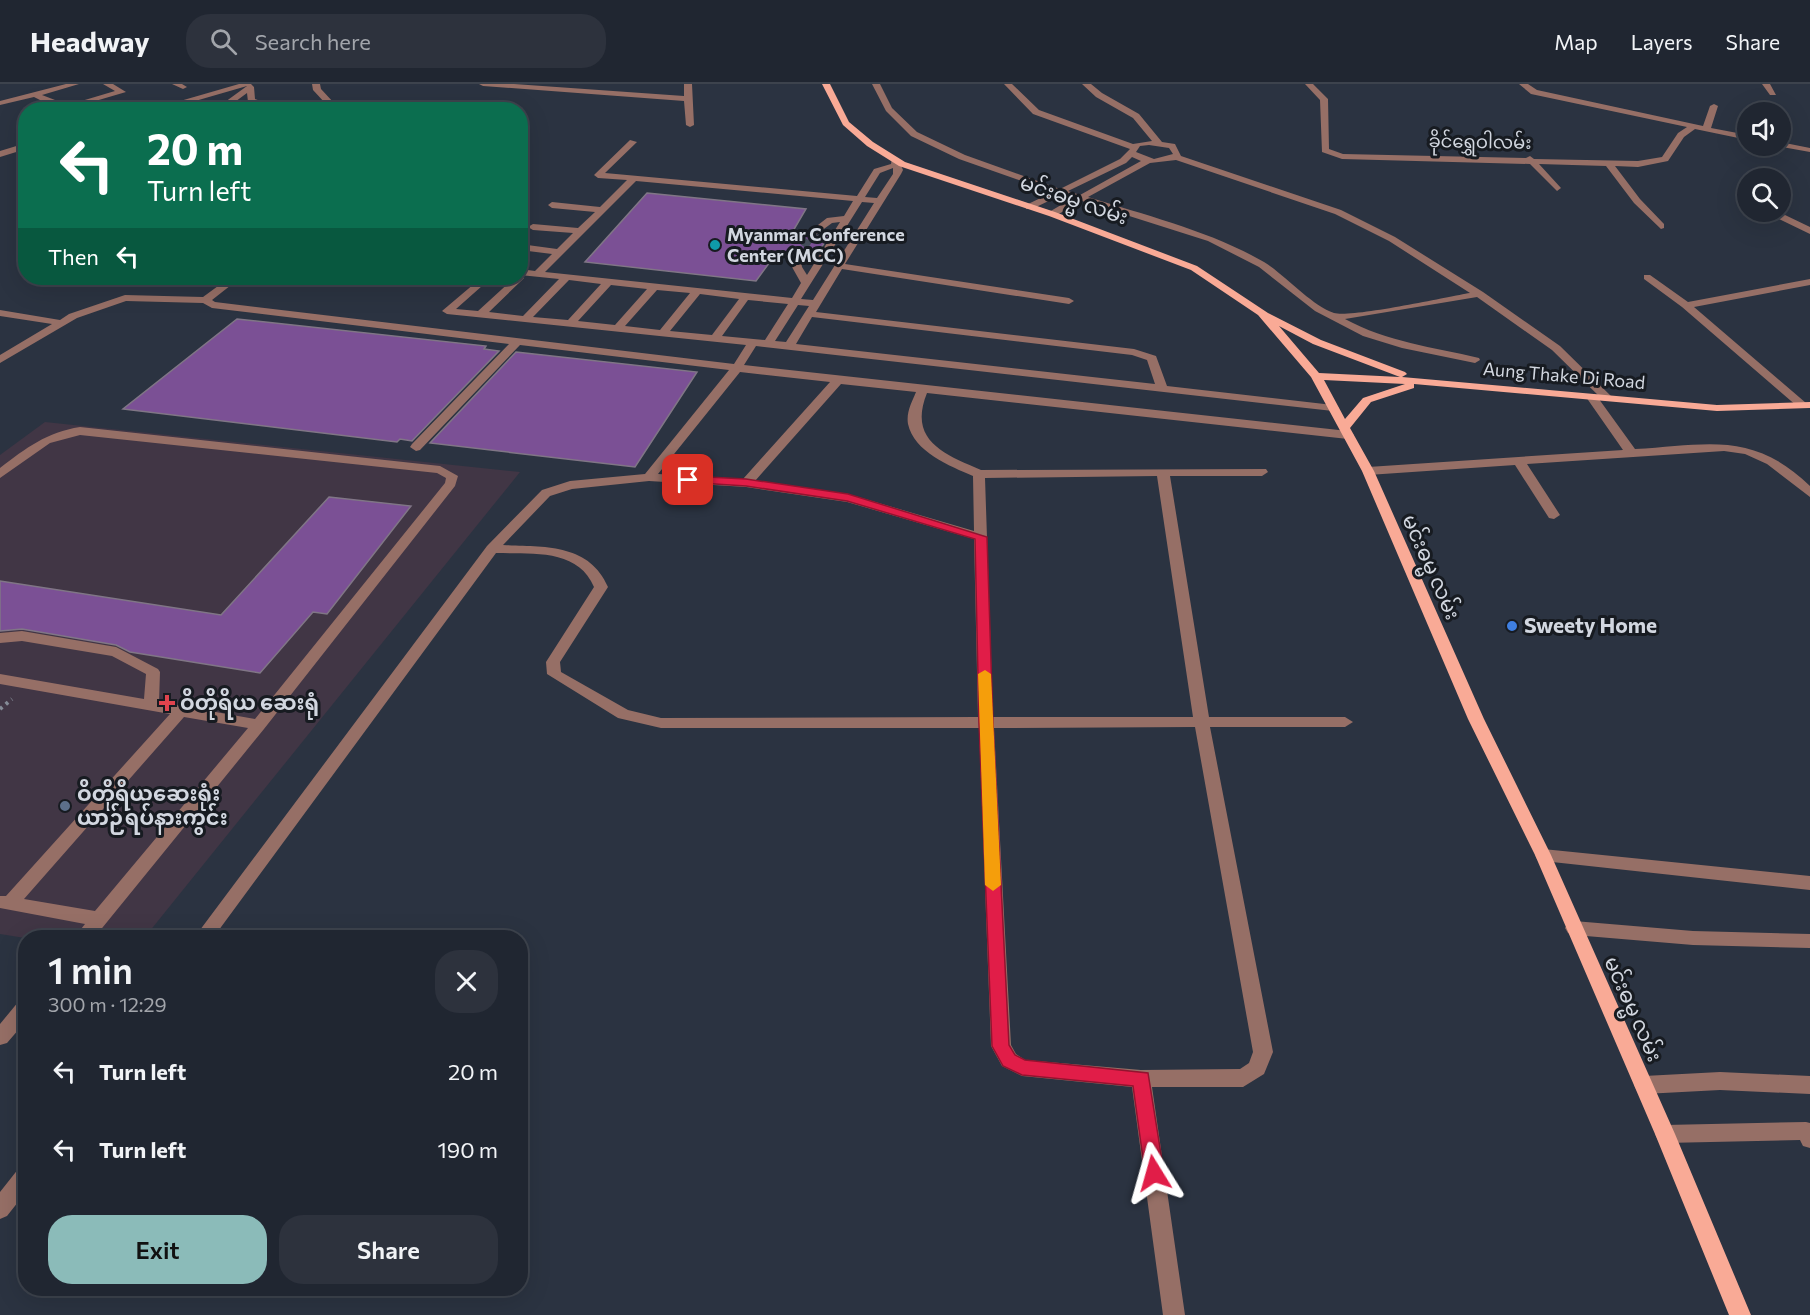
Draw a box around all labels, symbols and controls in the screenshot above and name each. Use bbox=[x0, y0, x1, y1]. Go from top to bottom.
search box bbox=[186, 14, 606, 68]
text: Headway bbox=[30, 24, 150, 58]
icon: search bbox=[207, 25, 240, 58]
text: Search here bbox=[255, 28, 371, 55]
text: Map bbox=[1554, 29, 1598, 54]
text: Layers bbox=[1631, 29, 1693, 54]
text: Share bbox=[1726, 29, 1780, 54]
map controls bbox=[1737, 102, 1791, 222]
button: sound bbox=[1737, 102, 1791, 156]
text: 20 m bbox=[147, 122, 243, 174]
icon: left bbox=[48, 126, 126, 204]
street label: ခိုင်ရွှေဝါလမ်း bbox=[1428, 127, 1532, 158]
street label: မင်းဓမ္မ လမ်း bbox=[1015, 167, 1132, 235]
button: search bbox=[1737, 168, 1791, 222]
text: Turn left bbox=[147, 174, 251, 207]
place label: Myanmar Conference Center (MCC) bbox=[727, 223, 905, 266]
marker: Myanmar Conference Center (MCC) bbox=[708, 238, 722, 252]
icon: left bbox=[111, 240, 144, 273]
text: Then bbox=[48, 243, 99, 270]
street label: Aung Thake Di Road bbox=[1482, 357, 1646, 393]
pin bbox=[662, 454, 713, 505]
icon: arrive bbox=[671, 463, 704, 496]
street label: မင်းဓမ္မ လမ်း bbox=[1392, 509, 1469, 626]
place label: Sweety Home bbox=[1524, 612, 1657, 637]
marker: Sweety Home bbox=[1505, 619, 1519, 633]
place label: ဝိတိုရိယ ဆေးရုံ bbox=[180, 687, 319, 720]
marker: ဝိတိုရိယ ဆေးရုံ bbox=[158, 694, 176, 712]
place label: ဝိတိုရိယဆေးရုံး ယာဉ်ရပ်နားကွင်း bbox=[77, 778, 228, 835]
marker: ဝိတိုရိယဆေးရုံး ယာဉ်ရပ်နားကွင်း bbox=[58, 799, 72, 813]
text: 1 min bbox=[48, 947, 133, 991]
button: close bbox=[435, 950, 498, 1013]
street label: မင်းဓမ္မ လမ်း bbox=[1594, 951, 1671, 1068]
text: 300 m · 12:29 bbox=[48, 992, 167, 1016]
icon: left bbox=[48, 1055, 81, 1088]
text: Turn left bbox=[99, 1058, 186, 1085]
text: 20 m bbox=[448, 1058, 498, 1085]
icon: left bbox=[48, 1133, 81, 1166]
text: Turn left bbox=[99, 1136, 186, 1163]
text: 190 m bbox=[437, 1136, 498, 1163]
position arrow bbox=[1122, 1141, 1186, 1205]
button: Exit bbox=[48, 1215, 267, 1284]
button: Share bbox=[279, 1215, 498, 1284]

